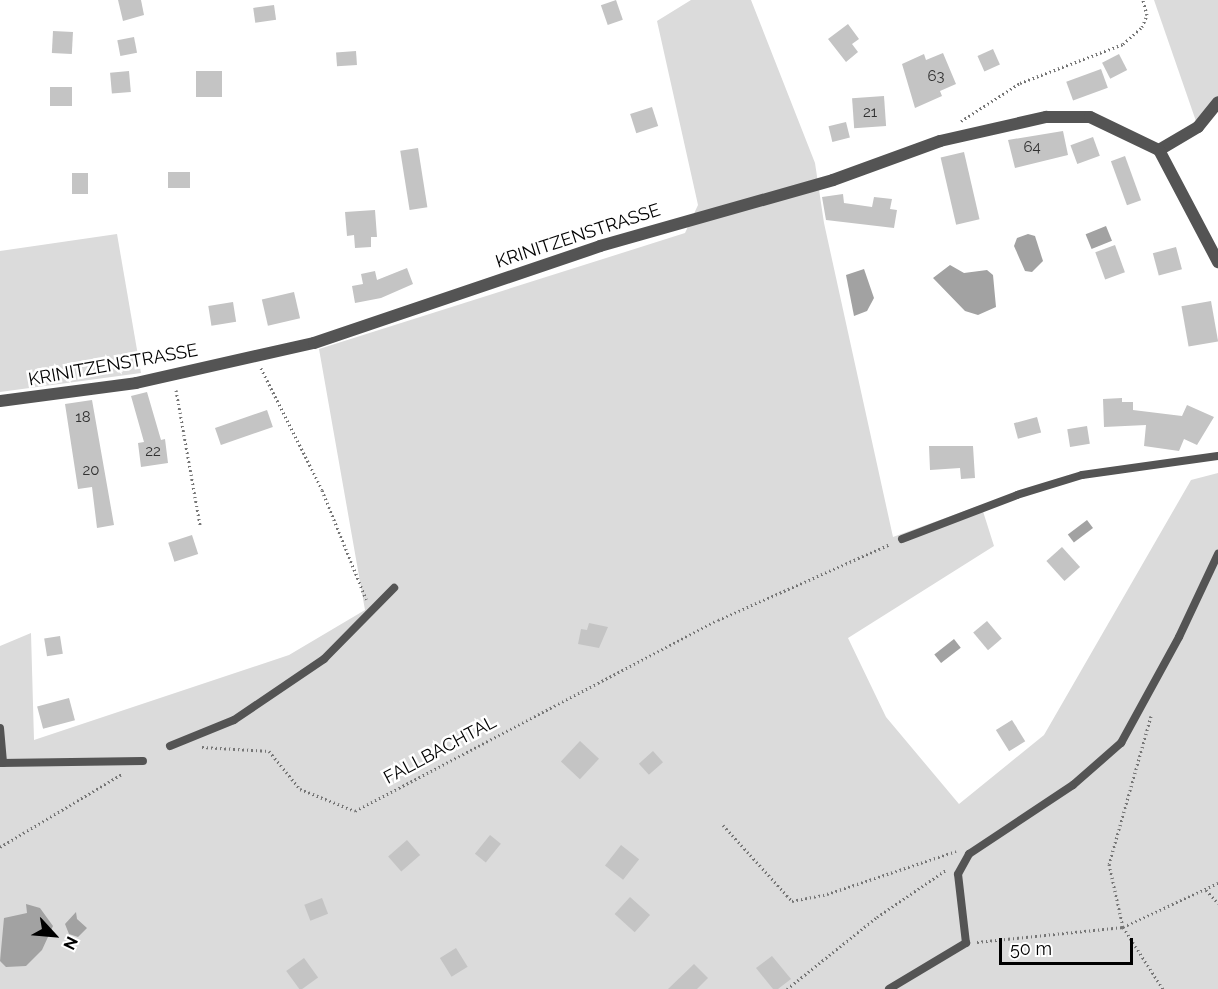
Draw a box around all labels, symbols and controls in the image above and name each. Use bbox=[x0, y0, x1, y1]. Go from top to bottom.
house number: 63 bbox=[927, 68, 945, 86]
house number: 21 bbox=[863, 104, 877, 122]
house number: 64 bbox=[1023, 139, 1041, 157]
street label: KRINITZENSTRASSE bbox=[493, 199, 663, 273]
street label: KRINITZENSTRASSE bbox=[27, 339, 199, 391]
house number: 18 bbox=[75, 409, 91, 427]
house number: 22 bbox=[145, 443, 161, 461]
house number: 20 bbox=[83, 462, 99, 480]
street label: FALLBACHTAL bbox=[380, 711, 500, 789]
north arrow bbox=[24, 905, 84, 965]
scale bar bbox=[1002, 926, 1136, 964]
text: N bbox=[59, 933, 82, 953]
text: 50 m bbox=[1010, 938, 1052, 959]

